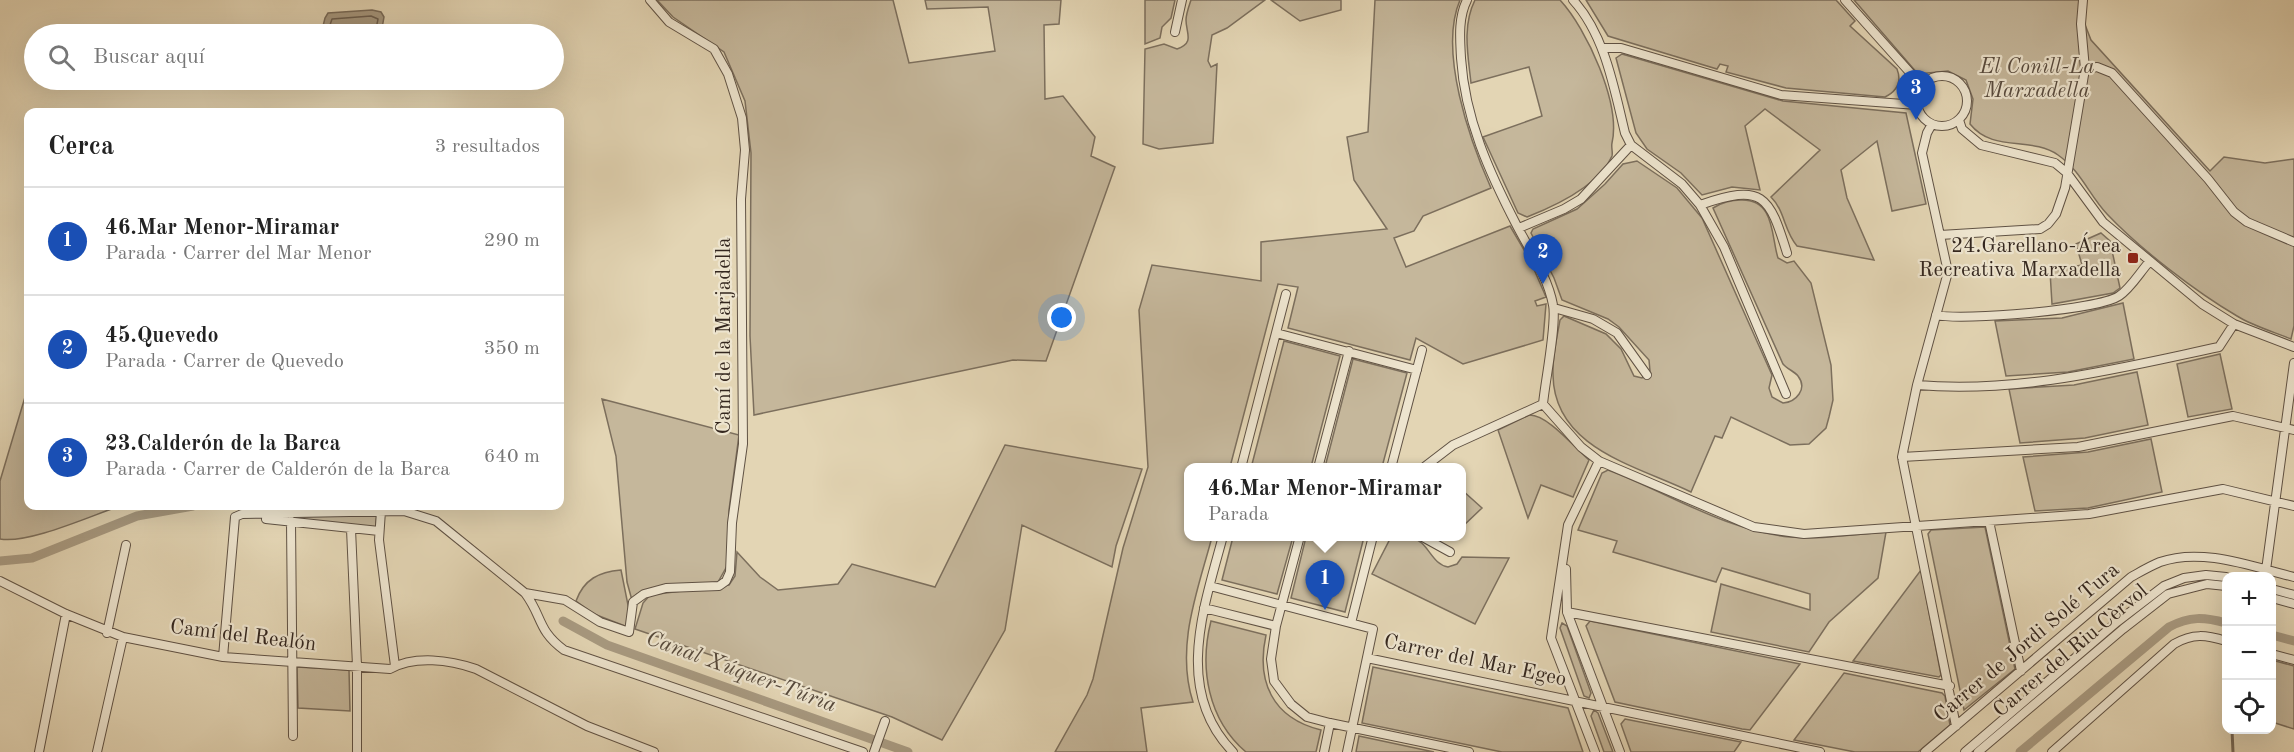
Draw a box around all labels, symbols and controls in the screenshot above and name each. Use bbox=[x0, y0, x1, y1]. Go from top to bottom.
search box bbox=[24, 24, 564, 90]
icon: search bbox=[45, 41, 78, 74]
text: Buscar aquí bbox=[93, 46, 205, 68]
park label: El Conill-La Marxadella bbox=[1979, 57, 2094, 102]
pin: 3 bbox=[1896, 70, 1936, 120]
text: Cerca bbox=[48, 134, 114, 160]
text: 3 resultados bbox=[435, 137, 540, 157]
text: 46.Mar Menor-Miramar bbox=[105, 217, 339, 239]
text: 1 bbox=[62, 231, 73, 251]
text: 290 m bbox=[484, 231, 540, 251]
place label: 24.Garellano-Área Recreativa Marxadella bbox=[1919, 232, 2121, 281]
pin: 2 bbox=[1524, 234, 1562, 284]
street label: Camí de la Marjadella bbox=[714, 237, 735, 435]
text: Parada · Carrer del Mar Menor bbox=[105, 244, 371, 264]
marker: 24.Garellano-Área Recreativa Marxadella bbox=[2126, 251, 2140, 265]
your location bbox=[1047, 303, 1076, 332]
text: 45.Quevedo bbox=[105, 325, 219, 347]
text: 2 bbox=[62, 339, 73, 359]
text: 350 m bbox=[484, 339, 540, 359]
text: Parada · Carrer de Quevedo bbox=[105, 352, 344, 372]
text: 23.Calderón de la Barca bbox=[105, 433, 341, 455]
text: 3 bbox=[62, 447, 73, 467]
text: 640 m bbox=[484, 447, 540, 467]
text: Parada · Carrer de Calderón de la Barca bbox=[105, 460, 450, 480]
popup bbox=[1184, 463, 1466, 541]
text: 46.Mar Menor-Miramar bbox=[1208, 478, 1442, 500]
text: Parada bbox=[1208, 505, 1269, 525]
street label: Carrer de Jordi Solé Tura bbox=[1930, 559, 2124, 727]
pin: 1 bbox=[1306, 560, 1344, 610]
map controls bbox=[2222, 572, 2276, 734]
button: + bbox=[2222, 572, 2276, 626]
street label: Carrer del Riu Cèrvol bbox=[1990, 580, 2152, 722]
street label: Camí del Realón bbox=[169, 617, 317, 655]
button: − bbox=[2222, 626, 2276, 680]
water label: Canal Xúquer-Túria bbox=[643, 627, 839, 717]
street label: Carrer del Mar Egeo bbox=[1382, 631, 1568, 691]
button: locate bbox=[2222, 680, 2276, 734]

